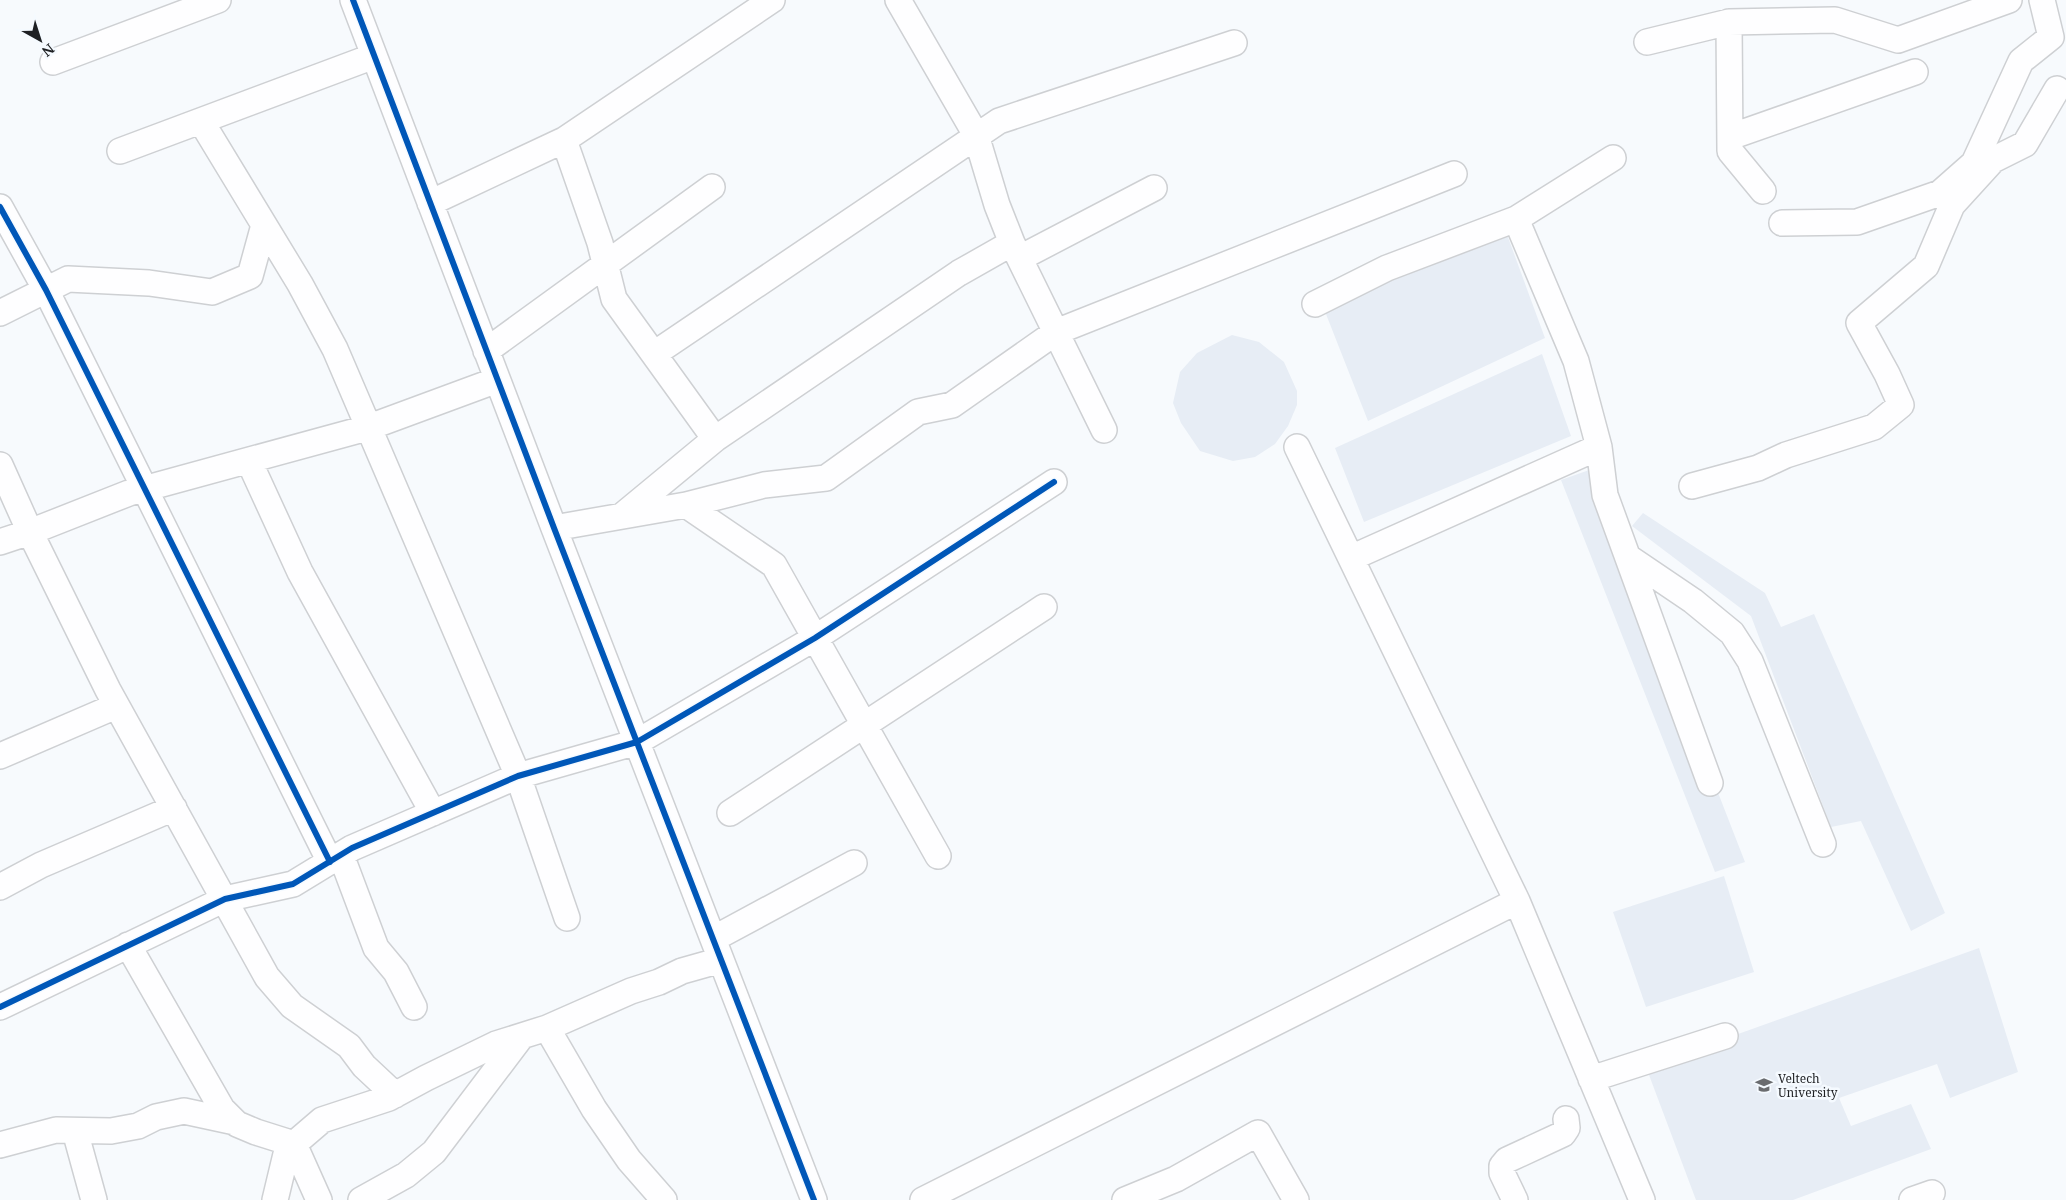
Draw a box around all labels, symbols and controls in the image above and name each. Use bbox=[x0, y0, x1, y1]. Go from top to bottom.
north arrow bbox=[15, 15, 65, 65]
text: N bbox=[38, 40, 59, 61]
place label: Veltech University bbox=[1778, 1070, 1838, 1101]
school or university icon: Veltech University bbox=[1754, 1075, 1774, 1095]

